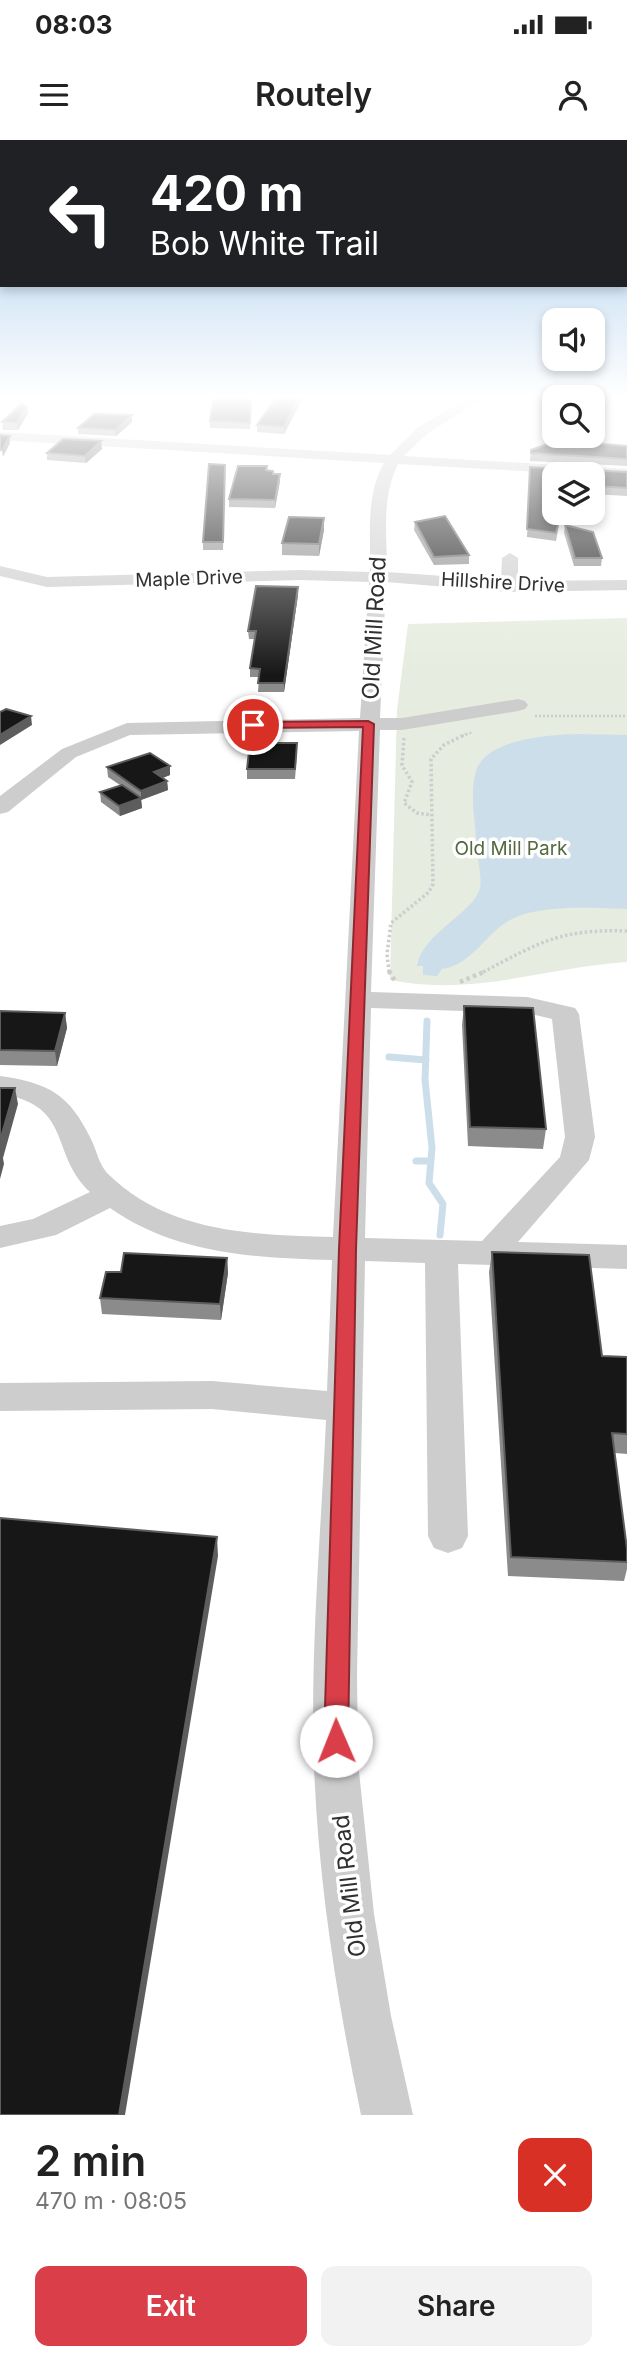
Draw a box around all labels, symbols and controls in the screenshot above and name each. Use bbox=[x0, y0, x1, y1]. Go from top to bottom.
text: 08:03 bbox=[35, 9, 112, 40]
text: Routely bbox=[255, 75, 372, 114]
icon: menu bbox=[35, 76, 73, 114]
icon: person bbox=[554, 76, 592, 114]
text: 420 m bbox=[150, 164, 303, 223]
icon: left bbox=[35, 168, 126, 259]
text: Bob White Trail bbox=[150, 224, 379, 263]
map controls bbox=[542, 308, 605, 525]
button: sound bbox=[542, 308, 605, 371]
button: search bbox=[542, 385, 605, 448]
button: layers bbox=[542, 462, 605, 525]
street label: Old Mill Road bbox=[356, 556, 392, 700]
street label: Maple Drive bbox=[135, 565, 243, 592]
street label: Hillshire Drive bbox=[440, 568, 566, 597]
pin bbox=[223, 695, 283, 755]
icon: arrive bbox=[234, 706, 272, 744]
park label: Old Mill Park bbox=[454, 837, 568, 860]
position arrow bbox=[299, 1704, 373, 1778]
street label: Old Mill Road bbox=[326, 1813, 372, 1959]
text: 2 min bbox=[35, 2135, 146, 2186]
button: close bbox=[518, 2138, 592, 2212]
text: 470 m · 08:05 bbox=[35, 2187, 187, 2215]
button: Exit bbox=[35, 2266, 307, 2346]
button: Share bbox=[321, 2266, 592, 2346]

